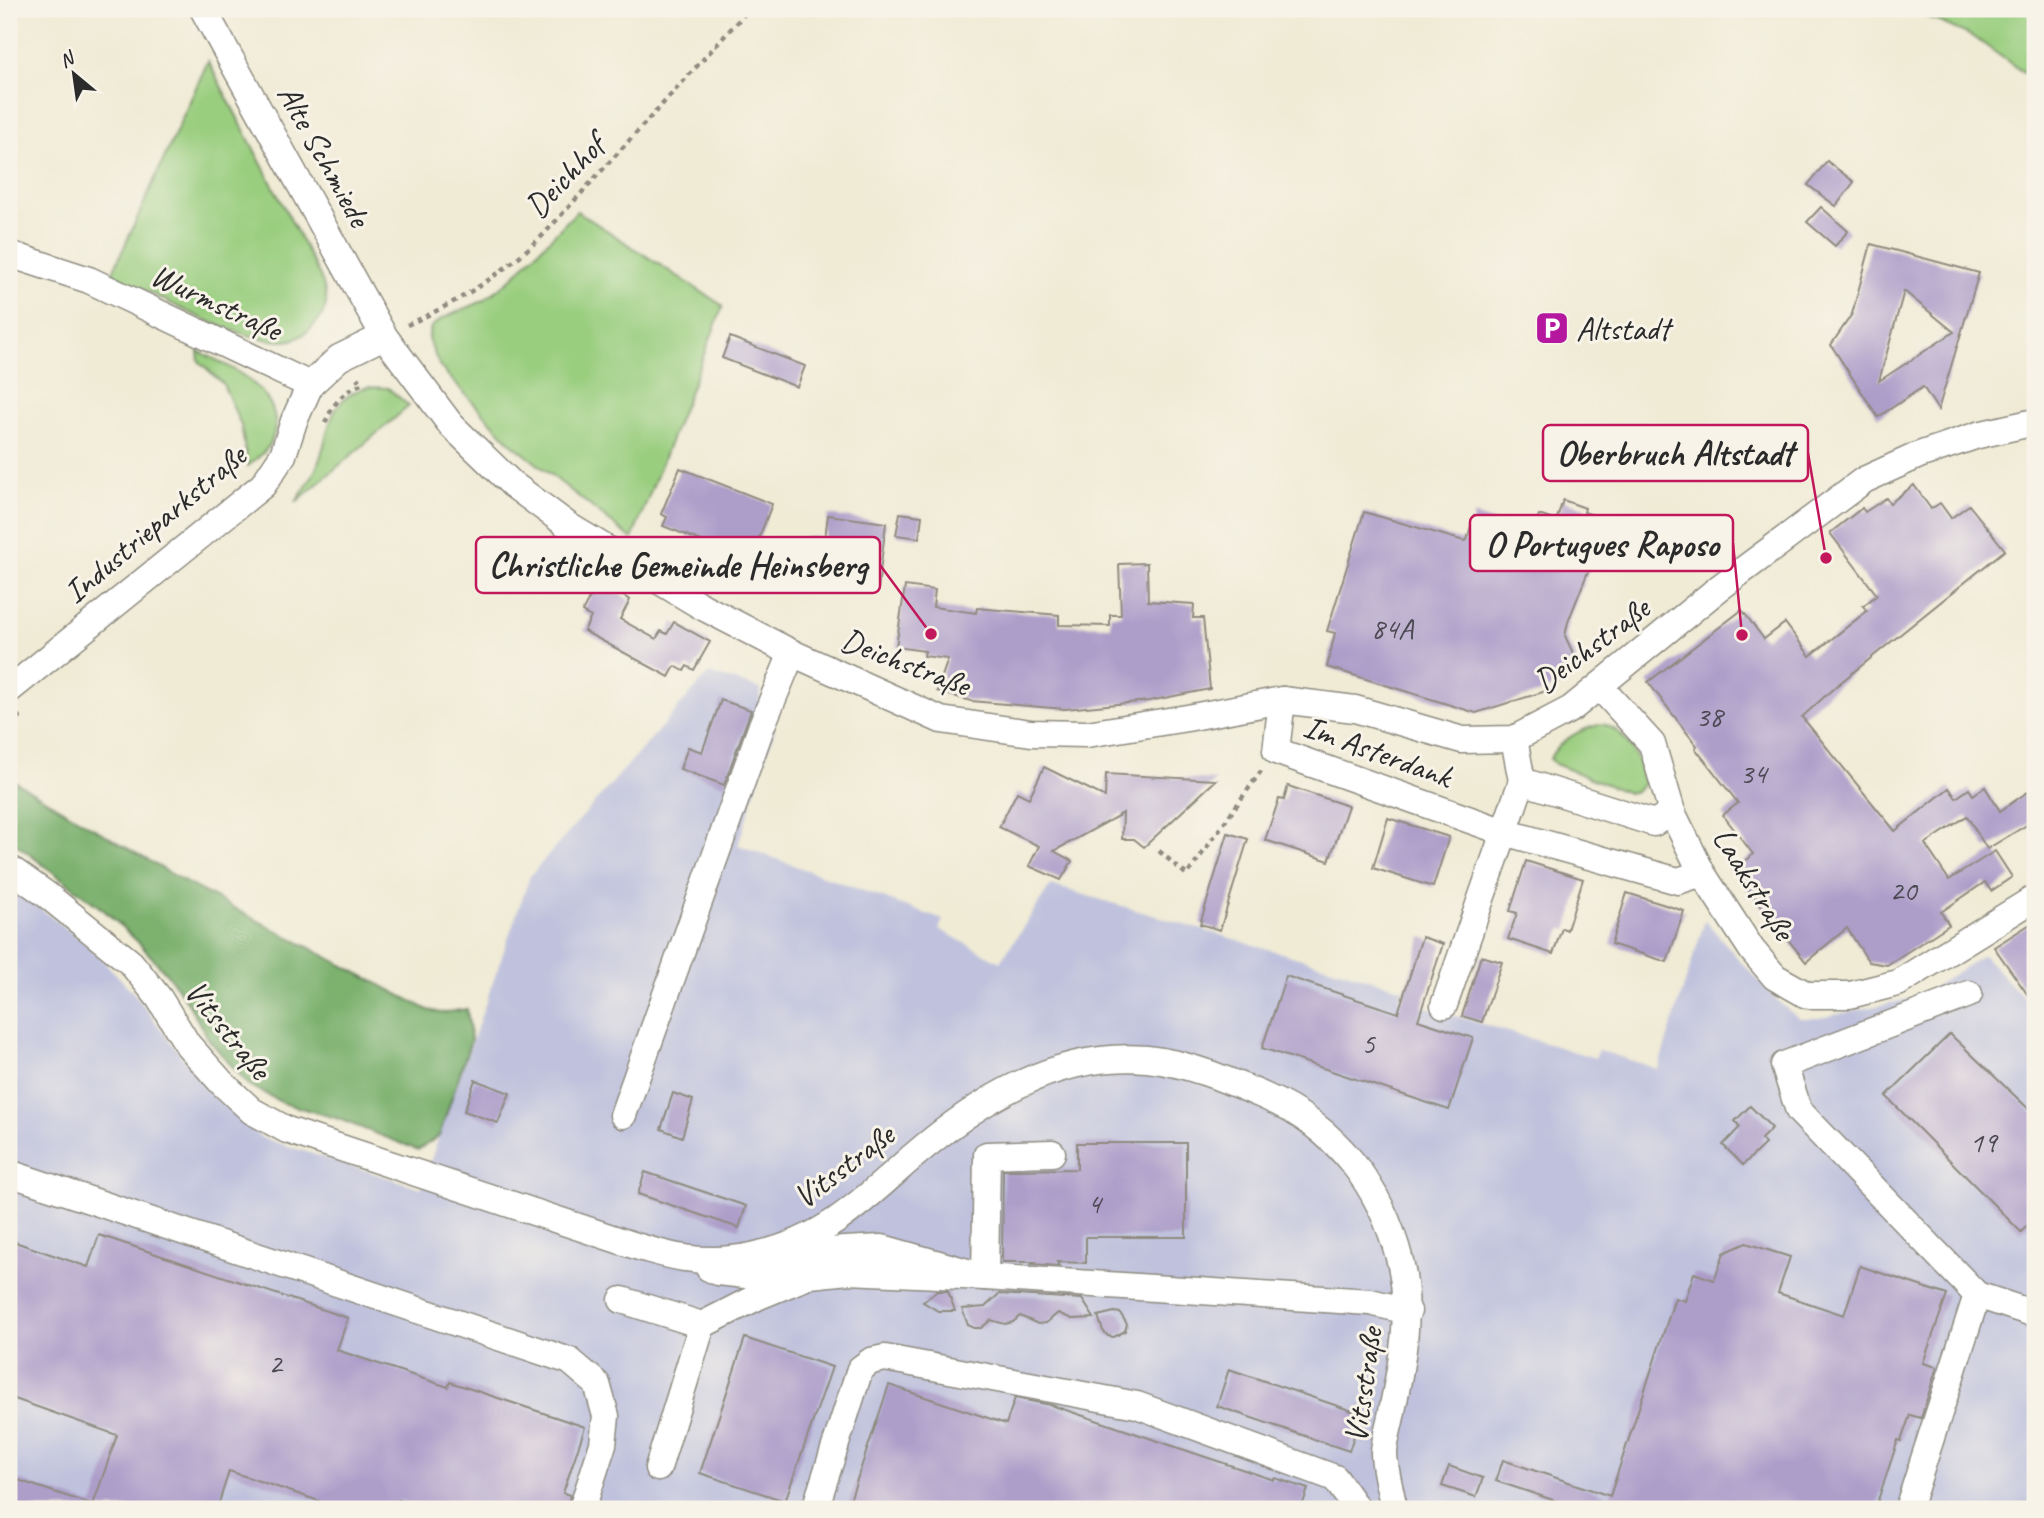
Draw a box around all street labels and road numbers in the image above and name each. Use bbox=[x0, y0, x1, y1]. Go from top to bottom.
street label: Alte Schmiede bbox=[268, 77, 381, 236]
street label: Deichhof bbox=[516, 120, 618, 226]
street label: Wurmstraße bbox=[145, 253, 291, 351]
street label: Industrieparkstraße bbox=[55, 434, 256, 612]
street label: Deichstraße bbox=[1525, 586, 1660, 702]
street label: Deichstraße bbox=[835, 618, 978, 706]
street label: Im Asterdank bbox=[1298, 705, 1460, 798]
street label: Laakstraße bbox=[1703, 819, 1806, 950]
street label: Vitsstraße bbox=[176, 971, 282, 1090]
street label: Vitsstraße bbox=[785, 1113, 904, 1217]
street label: Vitsstraße bbox=[1334, 1323, 1392, 1445]

